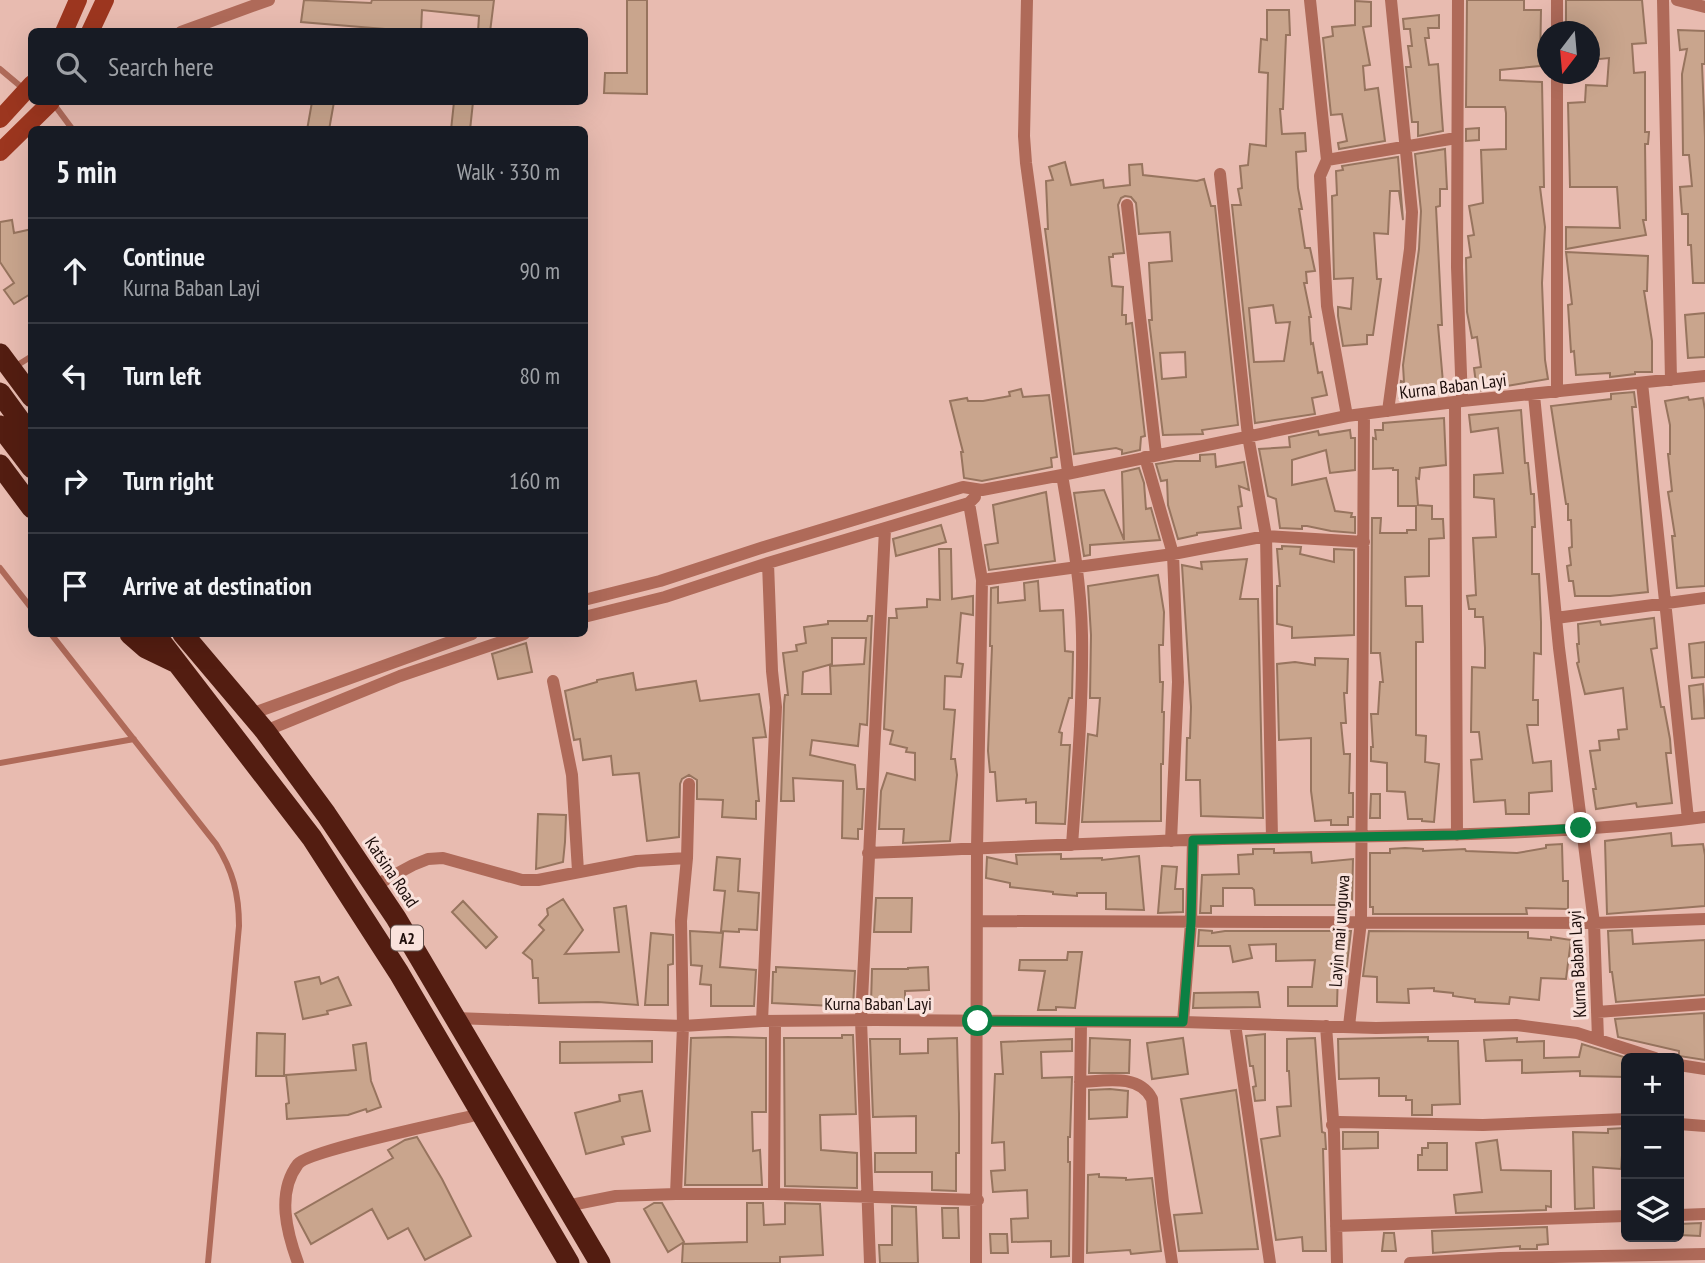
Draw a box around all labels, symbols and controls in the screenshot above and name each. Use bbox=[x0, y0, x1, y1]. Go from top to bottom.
north arrow bbox=[1537, 21, 1600, 84]
search box bbox=[28, 28, 588, 105]
icon: search bbox=[52, 48, 90, 86]
text: Search here bbox=[108, 50, 214, 83]
text: 5 min bbox=[56, 152, 117, 191]
text: Walk · 330 m bbox=[457, 157, 560, 186]
text: Continue bbox=[123, 240, 205, 273]
icon: ahead bbox=[56, 252, 94, 290]
text: 90 m bbox=[519, 256, 560, 285]
text: Kurna Baban Layi bbox=[123, 273, 261, 302]
icon: left bbox=[56, 357, 94, 395]
text: Turn left bbox=[123, 359, 201, 392]
text: 80 m bbox=[519, 361, 560, 390]
street label: Kurna Baban Layi bbox=[1398, 368, 1508, 404]
icon: right bbox=[56, 462, 94, 500]
text: Turn right bbox=[123, 464, 214, 497]
text: 160 m bbox=[509, 466, 560, 495]
icon: arrive bbox=[56, 567, 94, 605]
text: Arrive at destination bbox=[123, 569, 312, 602]
route end bbox=[1565, 812, 1596, 843]
street label: Katsina Road bbox=[360, 832, 424, 912]
street label: Layin mai unguwa bbox=[1324, 874, 1354, 988]
street label: Kurna Baban Layi bbox=[1563, 910, 1591, 1018]
road number: A2 bbox=[391, 926, 423, 950]
street label: Kurna Baban Layi bbox=[824, 992, 932, 1015]
route start bbox=[962, 1005, 993, 1036]
map controls bbox=[1621, 1053, 1684, 1242]
button: + bbox=[1621, 1053, 1684, 1116]
button: − bbox=[1621, 1116, 1684, 1179]
button: layers bbox=[1621, 1179, 1684, 1242]

